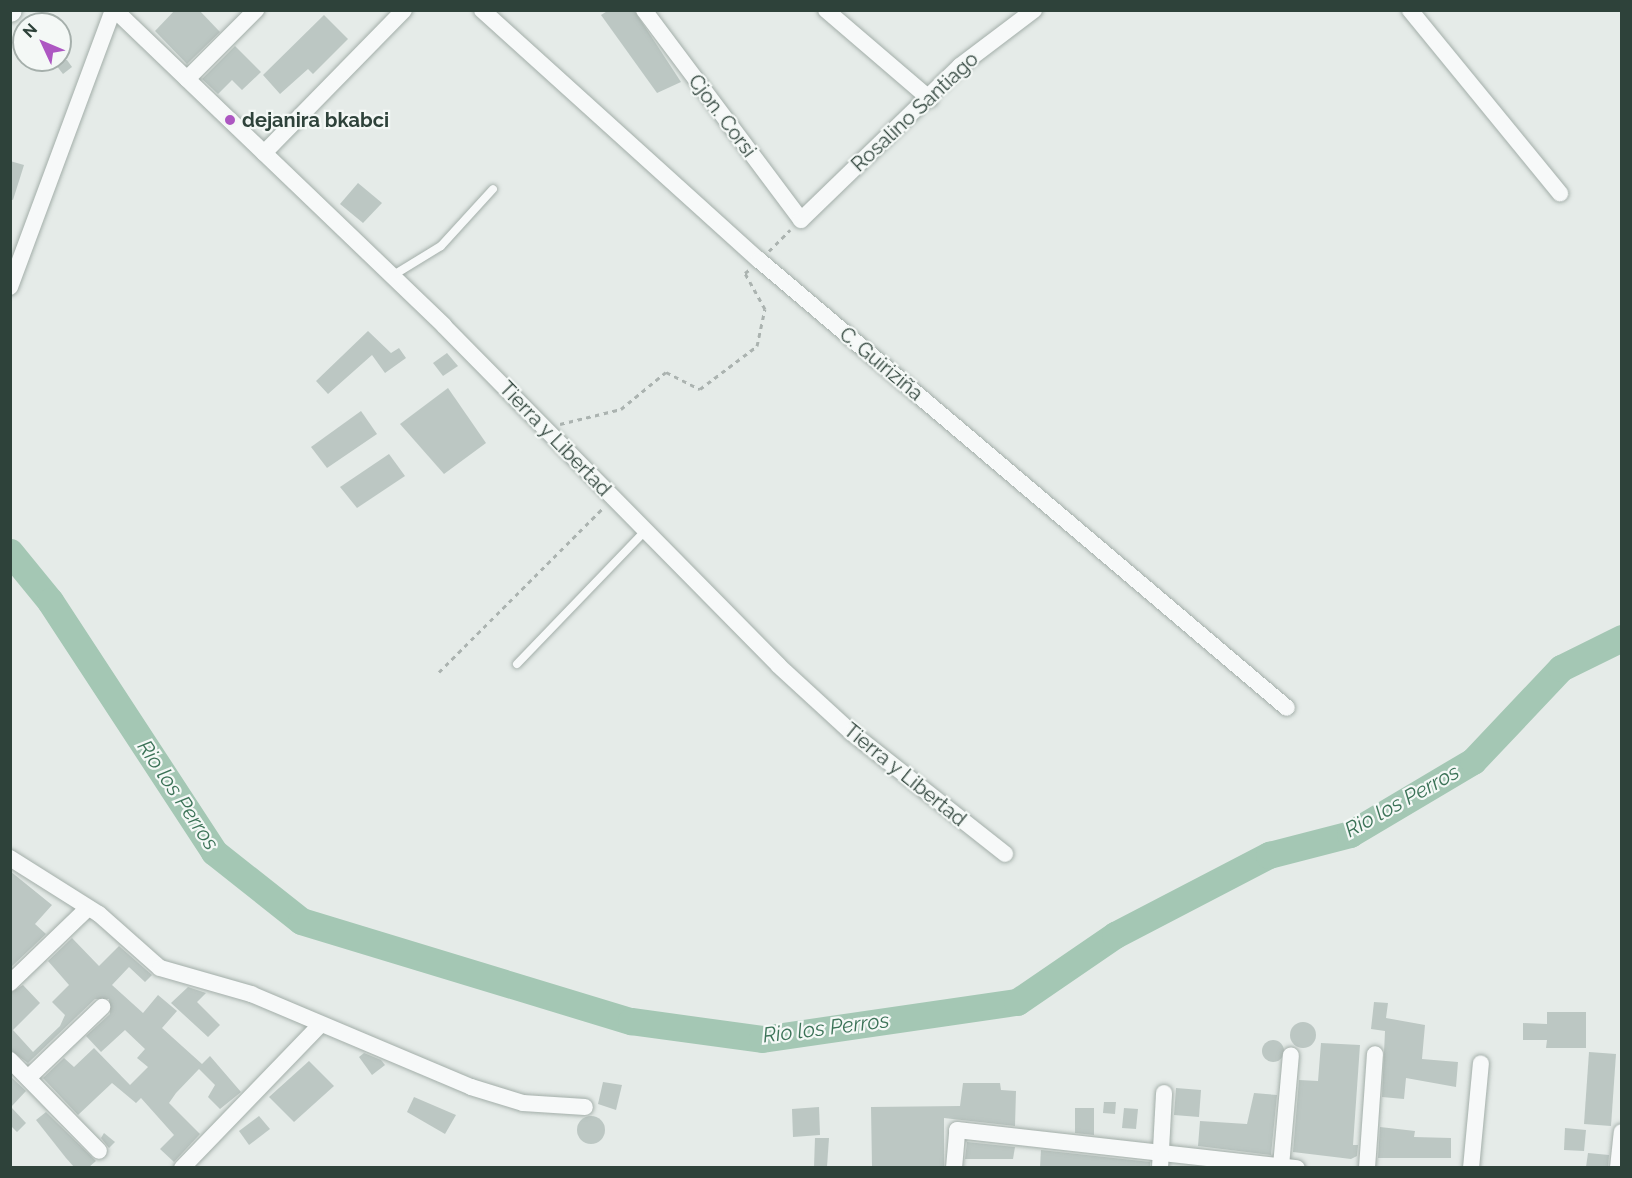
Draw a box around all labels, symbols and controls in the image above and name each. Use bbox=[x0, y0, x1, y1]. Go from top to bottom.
north arrow bbox=[12, 12, 72, 72]
text: N bbox=[19, 20, 41, 42]
street label: Rosalino Santiago bbox=[847, 47, 983, 177]
street label: Cjon. Corsi bbox=[683, 70, 761, 162]
place label: dejanira bkabci bbox=[242, 108, 389, 132]
marker: dejanira bkabci bbox=[223, 113, 237, 127]
street label: C. Guiriziña bbox=[834, 322, 928, 406]
street label: Tierra y Libertad bbox=[494, 376, 616, 502]
street label: Tierra y Libertad bbox=[839, 718, 971, 832]
water label: Rio los Perros bbox=[132, 735, 224, 855]
water label: Rio los Perros bbox=[1340, 759, 1464, 843]
water label: Rio los Perros bbox=[761, 1008, 891, 1048]

